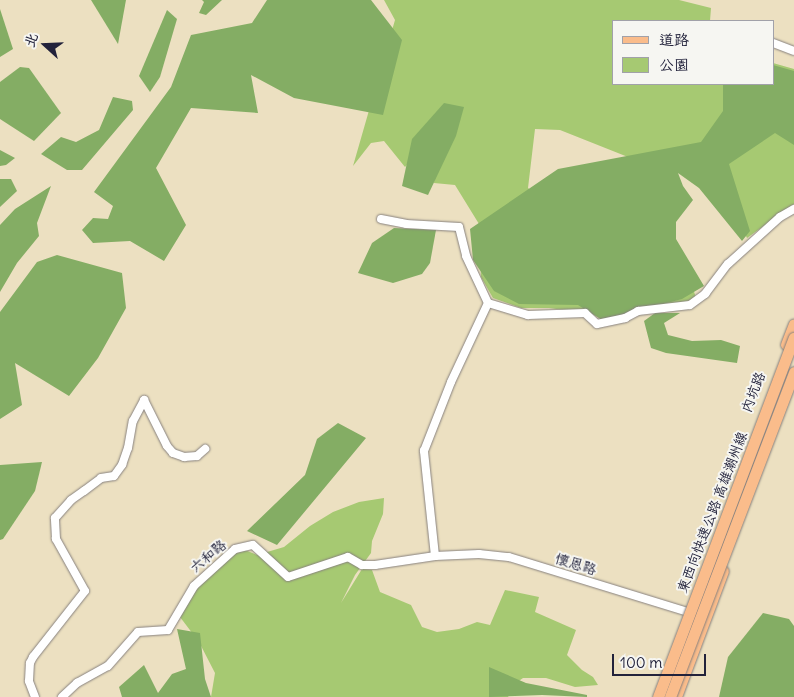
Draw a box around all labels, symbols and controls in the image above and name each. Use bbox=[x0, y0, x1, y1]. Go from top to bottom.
north arrow bbox=[20, 20, 70, 70]
legend bbox=[612, 20, 774, 85]
text: 北 bbox=[20, 30, 42, 50]
text: 道路 bbox=[659, 30, 689, 49]
text: 公園 bbox=[659, 55, 689, 74]
street label: 內坑路 bbox=[738, 369, 768, 415]
street label: 東西向快速公路 高雄潮州線 bbox=[673, 429, 751, 595]
street label: 六和路 bbox=[187, 536, 229, 576]
street label: 懷恩路 bbox=[553, 550, 599, 578]
scale bar bbox=[614, 644, 708, 676]
text: 100 m bbox=[620, 653, 662, 672]

